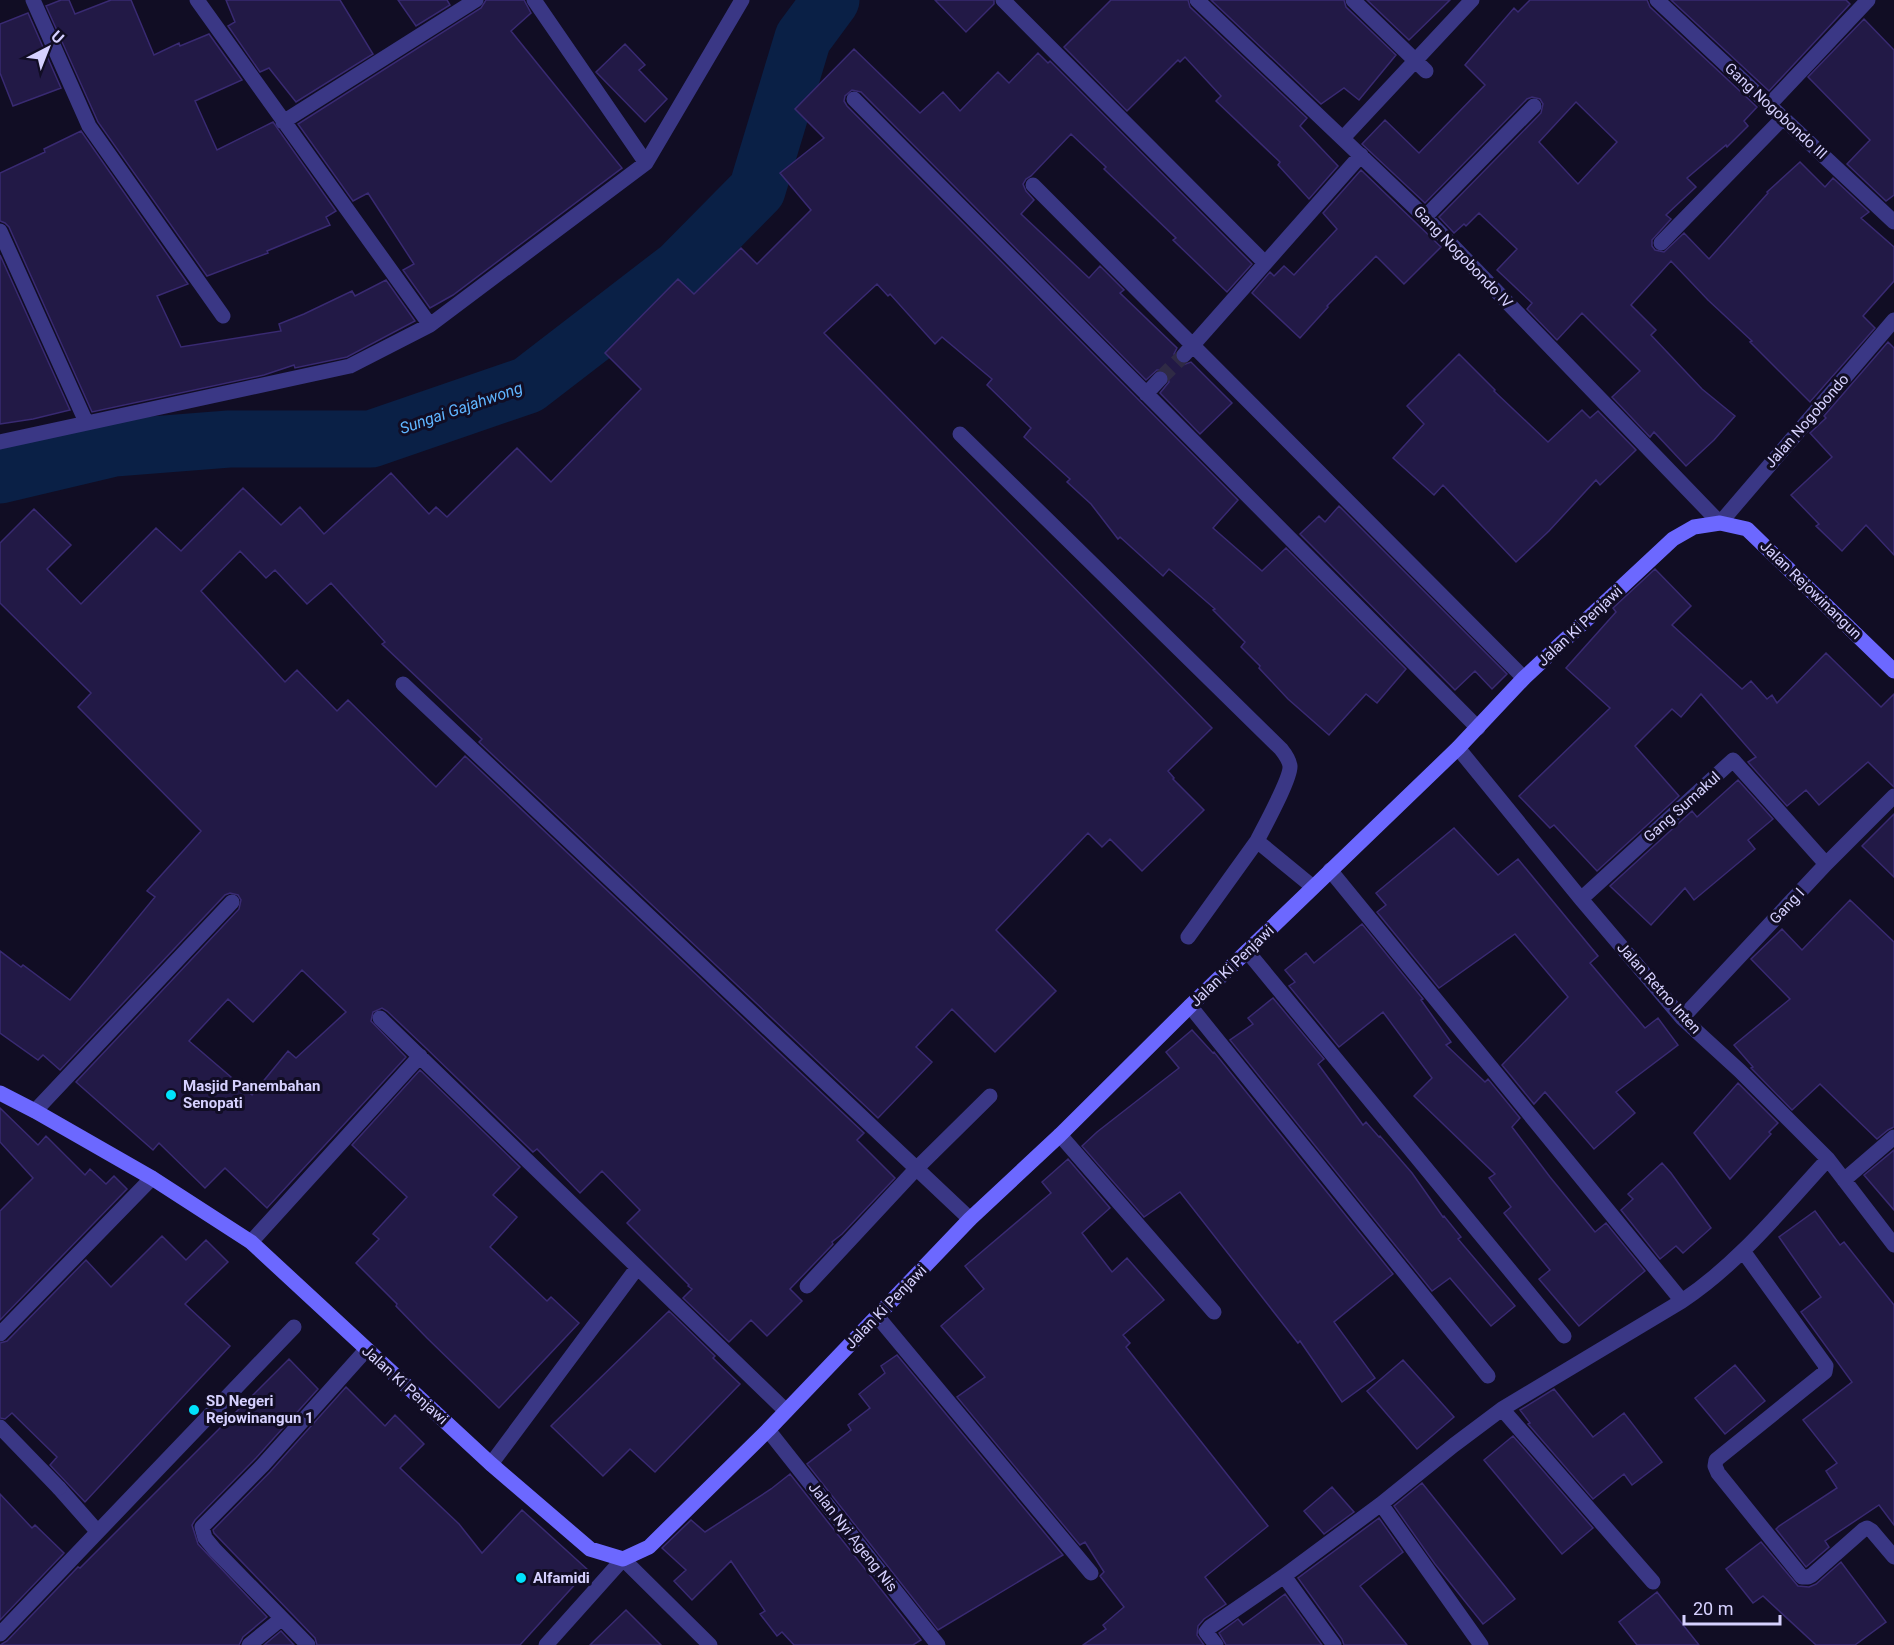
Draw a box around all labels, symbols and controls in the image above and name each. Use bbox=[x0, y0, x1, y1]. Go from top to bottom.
north arrow bbox=[18, 18, 78, 78]
text: U bbox=[47, 27, 68, 48]
street label: Gang Nogobondo III bbox=[1721, 59, 1831, 163]
street label: Gang Nogobondo IV bbox=[1410, 202, 1517, 312]
street label: Jalan Nogobondo bbox=[1761, 370, 1853, 472]
water label: Sungai Gajahwong bbox=[397, 378, 525, 438]
street label: Jalan Rejowinangun bbox=[1756, 537, 1866, 643]
street label: Jalan Ki Penjawi bbox=[1534, 582, 1626, 670]
street label: Gang Sumakul bbox=[1640, 768, 1724, 846]
street label: Gang I bbox=[1766, 884, 1808, 928]
street label: Jalan Ki Penjawi bbox=[1186, 922, 1278, 1010]
street label: Jalan Retno Inten bbox=[1613, 939, 1705, 1037]
place label: Masjid Panembahan Senopati bbox=[183, 1077, 320, 1112]
marker: Masjid Panembahan Senopati bbox=[164, 1088, 178, 1102]
street label: Jalan Ki Penjawi bbox=[842, 1261, 930, 1353]
street label: Jalan Ki Penjawi bbox=[358, 1342, 452, 1428]
place label: SD Negeri Rejowinangun 1 bbox=[206, 1392, 314, 1427]
marker: SD Negeri Rejowinangun 1 bbox=[187, 1403, 201, 1417]
street label: Jalan Nyi Ageng Nis bbox=[805, 1479, 901, 1595]
place label: Alfamidi bbox=[533, 1569, 590, 1587]
marker: Alfamidi bbox=[514, 1571, 528, 1585]
scale bar bbox=[1684, 1588, 1780, 1626]
text: 20 m bbox=[1693, 1598, 1733, 1619]

